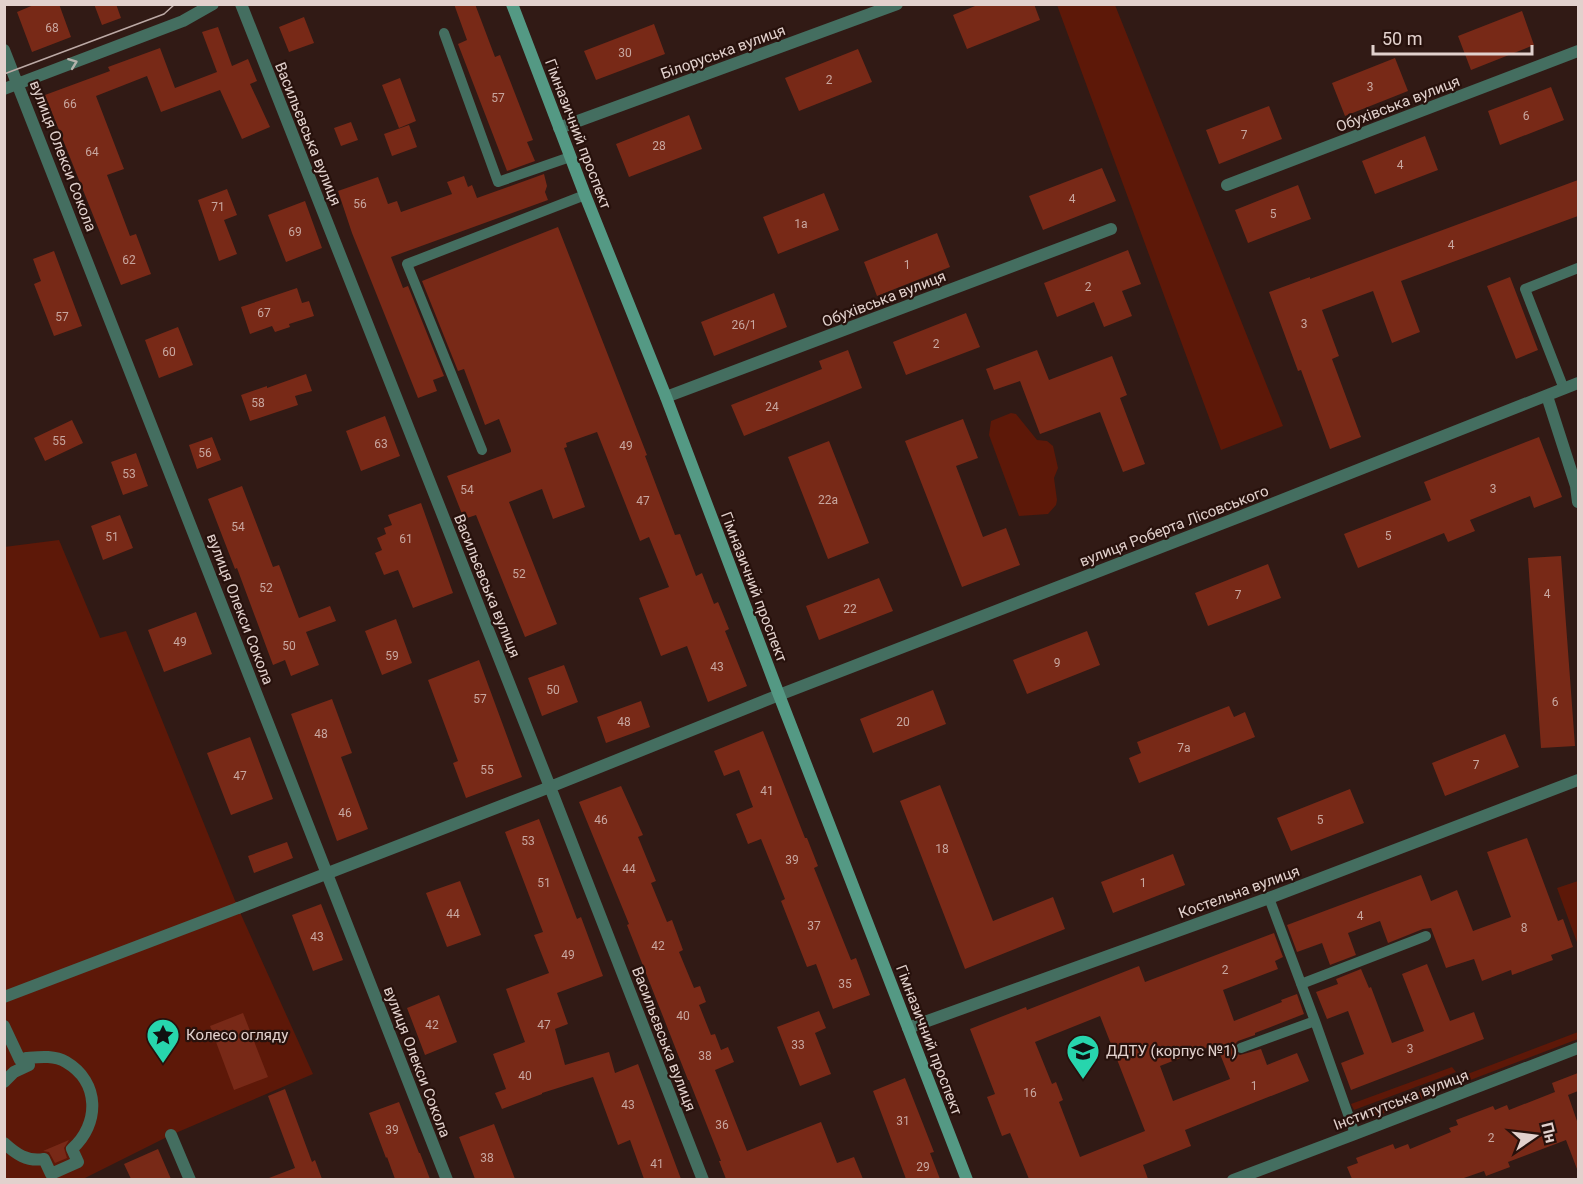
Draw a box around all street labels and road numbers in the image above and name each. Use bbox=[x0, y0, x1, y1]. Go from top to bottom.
street label: Білоруська вулиця bbox=[658, 21, 788, 83]
street label: Гімназичний проспект bbox=[541, 56, 615, 212]
street label: Васильєвська вулиця bbox=[271, 60, 345, 208]
street label: Обухівська вулиця bbox=[1334, 72, 1462, 136]
street label: вулиця Олекси Сокола bbox=[26, 78, 100, 234]
street label: Обухівська вулиця bbox=[820, 267, 948, 331]
street label: вулиця Роберта Лісовського bbox=[1077, 482, 1271, 570]
street label: Гімназичний проспект bbox=[717, 509, 791, 665]
street label: Васильєвська вулиця bbox=[450, 512, 524, 660]
street label: вулиця Олекси Сокола bbox=[203, 531, 277, 687]
street label: Костельна вулиця bbox=[1176, 862, 1302, 922]
street label: Гімназичний проспект bbox=[892, 962, 966, 1118]
street label: Васильєвська вулиця bbox=[628, 964, 700, 1114]
street label: вулиця Олекси Сокола bbox=[380, 984, 454, 1140]
street label: Інститутська вулиця bbox=[1331, 1066, 1471, 1134]

